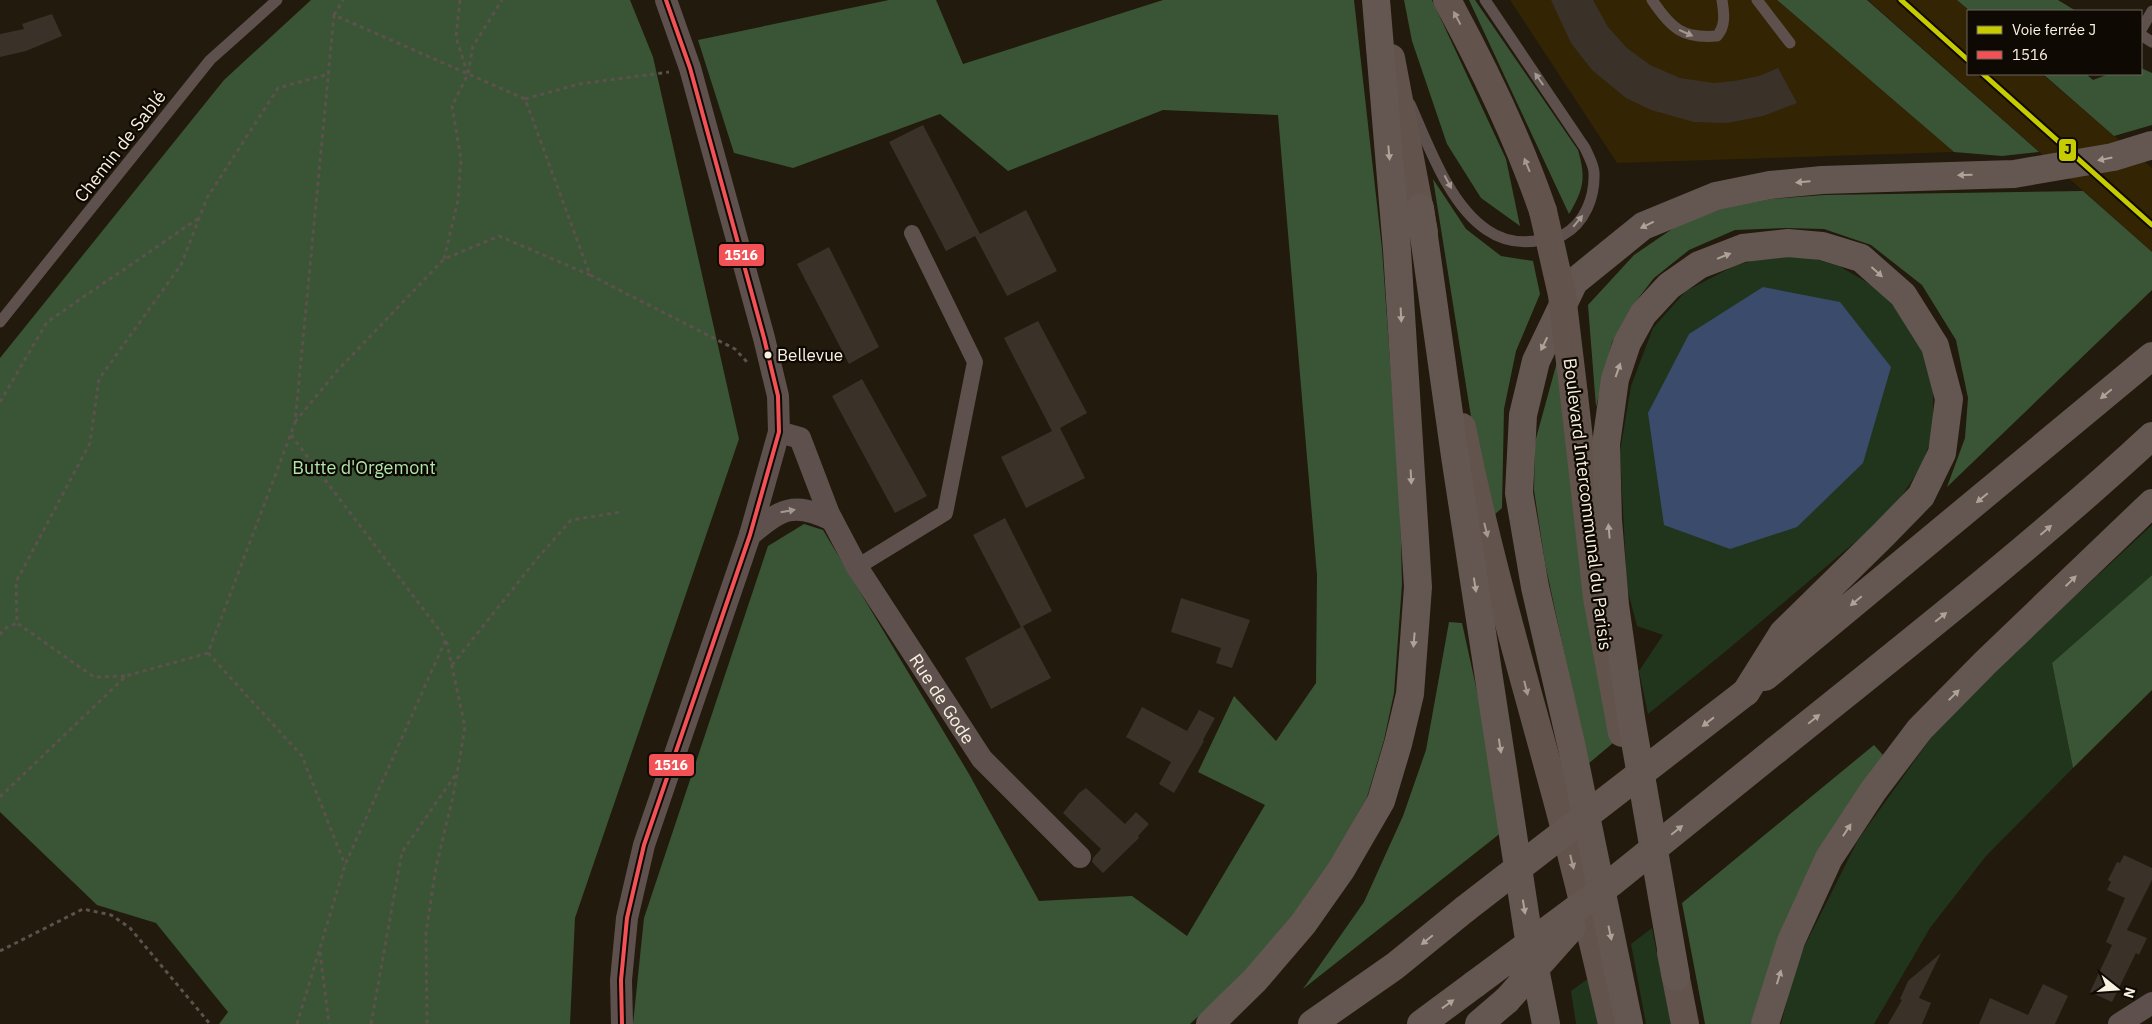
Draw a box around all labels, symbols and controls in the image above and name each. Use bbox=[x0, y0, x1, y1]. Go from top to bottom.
legend bbox=[1967, 10, 2142, 75]
one-way arrow bbox=[1453, 11, 1461, 25]
text: Voie ferrée J bbox=[2012, 20, 2096, 39]
one-way arrow bbox=[1679, 29, 1693, 37]
text: 1516 bbox=[2012, 45, 2048, 64]
one-way arrow bbox=[1534, 72, 1544, 86]
street label: Chemin de Sablé bbox=[69, 85, 171, 207]
line badge: J bbox=[2058, 138, 2077, 162]
text: J bbox=[2064, 140, 2072, 158]
one-way arrow bbox=[1385, 145, 1393, 161]
one-way arrow bbox=[2097, 155, 2113, 163]
one-way arrow bbox=[1522, 158, 1530, 172]
one-way arrow bbox=[1957, 172, 1973, 180]
one-way arrow bbox=[1443, 176, 1452, 189]
one-way arrow bbox=[1795, 178, 1811, 186]
one-way arrow bbox=[1572, 215, 1583, 228]
one-way arrow bbox=[1640, 221, 1655, 229]
line badge: 1516 bbox=[718, 243, 765, 267]
text: 1516 bbox=[724, 246, 758, 264]
one-way arrow bbox=[1717, 251, 1731, 259]
one-way arrow bbox=[1871, 266, 1883, 278]
one-way arrow bbox=[1398, 307, 1406, 323]
one-way arrow bbox=[1540, 337, 1548, 351]
place label: Bellevue bbox=[777, 344, 843, 366]
marker: Bellevue bbox=[763, 350, 773, 360]
street label: Boulevard Intercommunal du Parisis bbox=[1559, 357, 1617, 651]
one-way arrow bbox=[1615, 362, 1622, 377]
one-way arrow bbox=[2100, 388, 2113, 399]
park label: Butte d'Orgemont bbox=[292, 456, 436, 479]
one-way arrow bbox=[1407, 470, 1415, 486]
one-way arrow bbox=[1975, 492, 1988, 503]
one-way arrow bbox=[781, 507, 796, 515]
one-way arrow bbox=[1482, 523, 1490, 538]
one-way arrow bbox=[1604, 523, 1612, 539]
one-way arrow bbox=[2039, 525, 2052, 536]
one-way arrow bbox=[2064, 575, 2076, 587]
one-way arrow bbox=[1472, 578, 1480, 594]
one-way arrow bbox=[1850, 596, 1863, 607]
one-way arrow bbox=[1934, 612, 1947, 623]
one-way arrow bbox=[1410, 632, 1418, 648]
street label: Rue de Gode bbox=[905, 649, 981, 748]
one-way arrow bbox=[1522, 680, 1530, 695]
one-way arrow bbox=[1948, 689, 1960, 701]
one-way arrow bbox=[1808, 714, 1821, 724]
one-way arrow bbox=[1701, 716, 1714, 727]
one-way arrow bbox=[1496, 738, 1504, 754]
line badge: 1516 bbox=[648, 753, 695, 777]
text: 1516 bbox=[654, 756, 688, 774]
one-way arrow bbox=[1843, 824, 1852, 837]
one-way arrow bbox=[1670, 825, 1683, 836]
one-way arrow bbox=[1568, 854, 1576, 869]
one-way arrow bbox=[1521, 899, 1529, 915]
one-way arrow bbox=[1606, 925, 1614, 941]
one-way arrow bbox=[1421, 934, 1434, 945]
north arrow bbox=[2092, 964, 2142, 1014]
one-way arrow bbox=[1776, 970, 1784, 985]
text: N bbox=[2119, 985, 2140, 1000]
one-way arrow bbox=[1441, 999, 1455, 1009]

